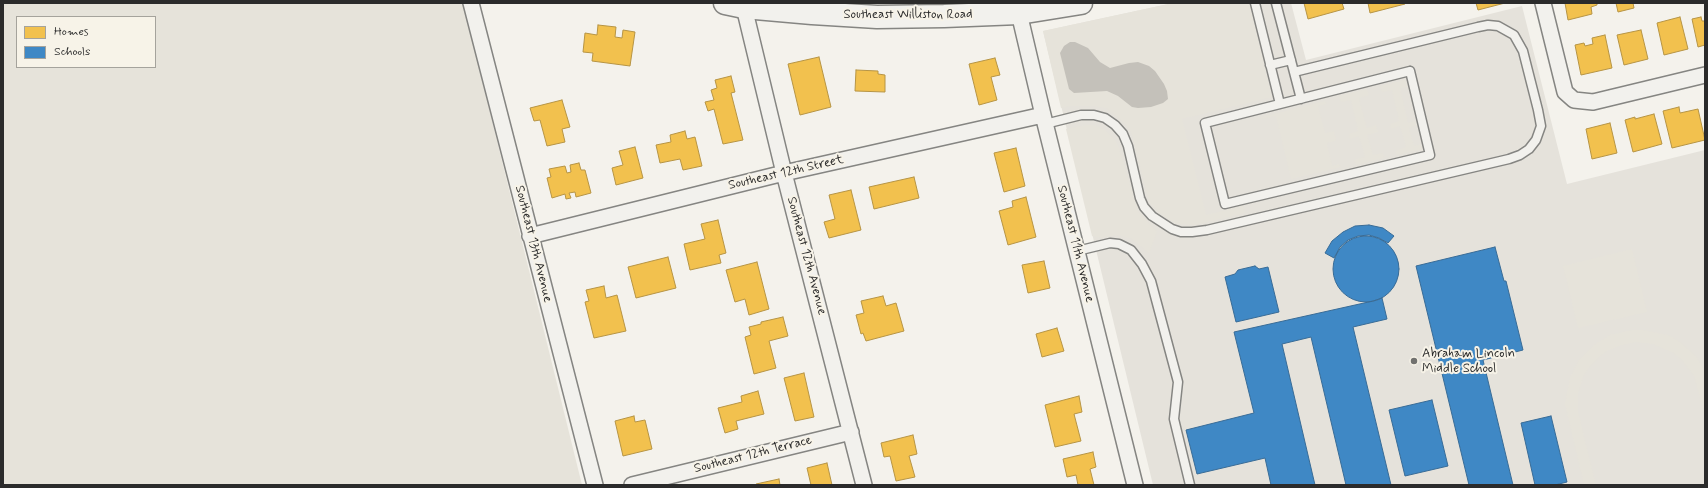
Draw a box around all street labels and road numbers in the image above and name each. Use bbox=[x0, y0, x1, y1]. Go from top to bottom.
street label: Southeast Williston Road bbox=[843, 7, 973, 23]
street label: Southeast 12th Street bbox=[727, 152, 845, 194]
street label: Southeast 13th Avenue bbox=[511, 184, 555, 304]
street label: Southeast 11th Avenue bbox=[1053, 184, 1097, 304]
street label: Southeast 12th Avenue bbox=[783, 195, 829, 317]
street label: Southeast 12th Terrace bbox=[692, 433, 814, 477]

